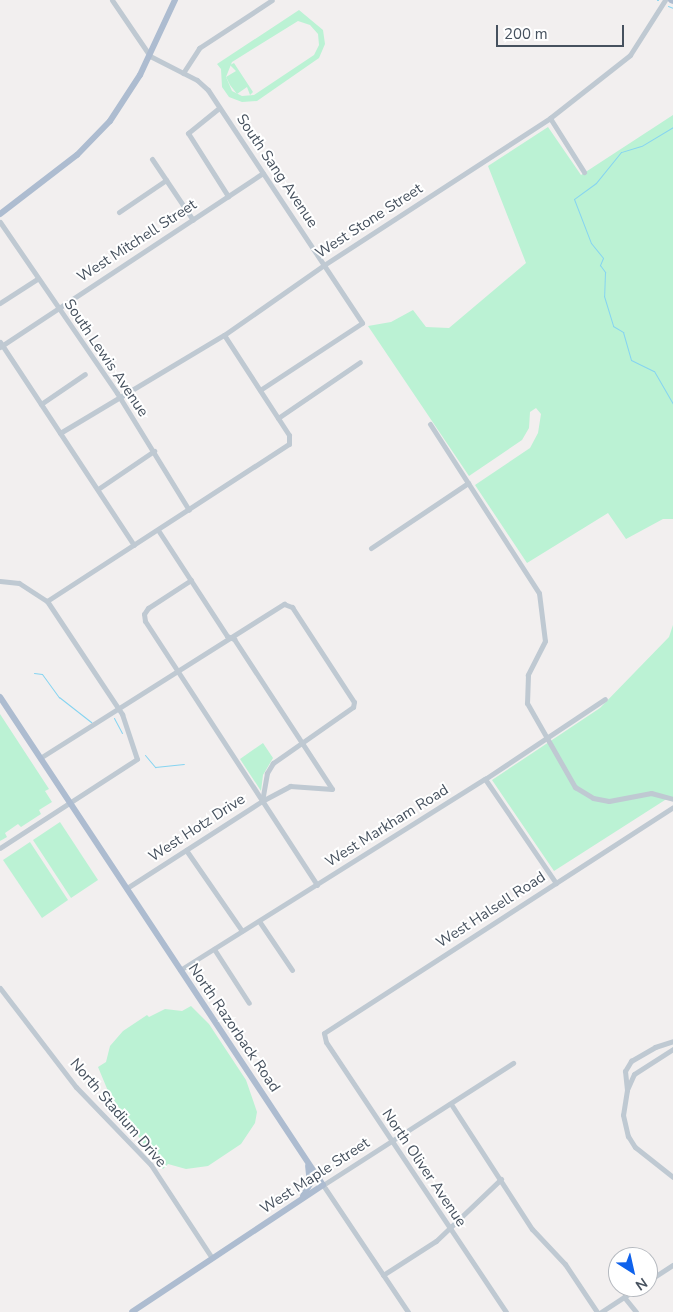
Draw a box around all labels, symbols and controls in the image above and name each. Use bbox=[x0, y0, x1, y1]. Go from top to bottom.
scale bar bbox=[498, 15, 626, 47]
text: 200 m bbox=[504, 24, 548, 44]
street label: South Sang Avenue bbox=[232, 111, 322, 231]
street label: West Stone Street bbox=[312, 180, 426, 262]
street label: West Mitchell Street bbox=[74, 196, 200, 286]
street label: South Lewis Avenue bbox=[60, 296, 152, 420]
street label: West Markham Road bbox=[322, 781, 452, 871]
street label: West Hotz Drive bbox=[145, 790, 249, 866]
street label: West Halsell Road bbox=[433, 868, 549, 952]
street label: North Razorback Road bbox=[184, 960, 284, 1096]
street label: North Stadium Drive bbox=[66, 1055, 170, 1171]
street label: North Oliver Avenue bbox=[378, 1106, 470, 1230]
street label: West Maple Street bbox=[257, 1134, 373, 1218]
north arrow bbox=[608, 1247, 658, 1297]
text: N bbox=[632, 1273, 651, 1295]

